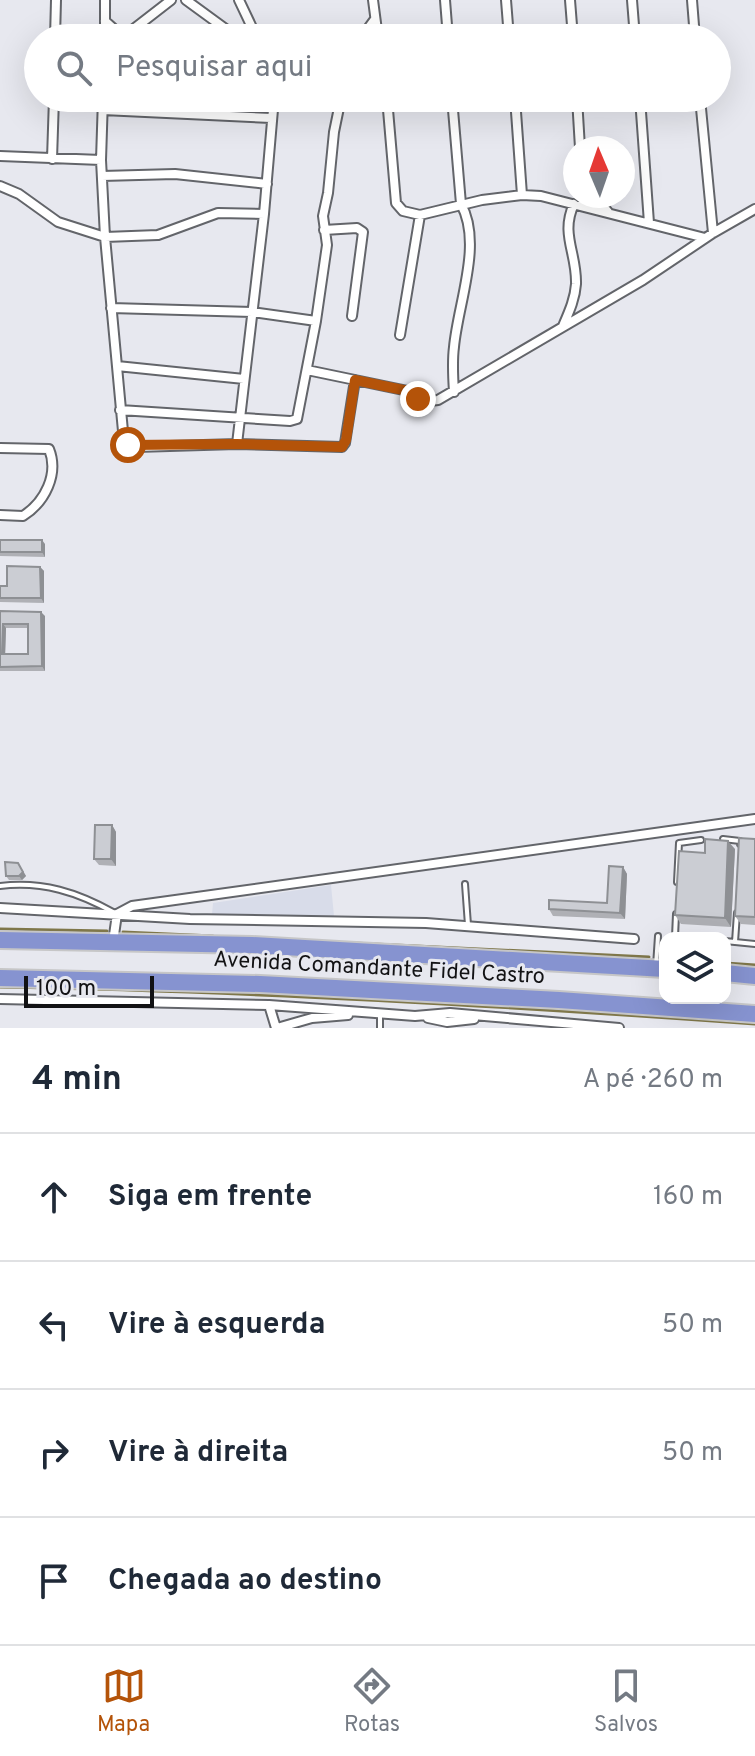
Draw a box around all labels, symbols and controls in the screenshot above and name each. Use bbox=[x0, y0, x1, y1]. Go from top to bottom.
search box bbox=[24, 24, 731, 112]
icon: search bbox=[52, 46, 96, 90]
text: Pesquisar aqui bbox=[116, 50, 312, 87]
north arrow bbox=[563, 136, 635, 208]
route end bbox=[400, 381, 436, 417]
route start bbox=[110, 427, 146, 463]
map controls bbox=[659, 932, 731, 1004]
button: layers bbox=[659, 932, 731, 1004]
street label: Avenida Comandante Fidel Castro bbox=[212, 947, 546, 991]
scale bar bbox=[24, 972, 154, 1008]
text: 100 m bbox=[36, 976, 96, 1003]
text: 4 min bbox=[32, 1059, 122, 1102]
text: A pé · 260 m bbox=[583, 1064, 723, 1097]
icon: ahead bbox=[32, 1175, 76, 1219]
text: Siga em frente bbox=[108, 1179, 312, 1216]
text: 160 m bbox=[653, 1181, 723, 1214]
icon: left bbox=[32, 1303, 76, 1347]
text: Vire à esquerda bbox=[108, 1307, 325, 1344]
text: 50 m bbox=[662, 1309, 723, 1342]
icon: right bbox=[32, 1431, 76, 1475]
text: Vire à direita bbox=[108, 1435, 288, 1472]
text: 50 m bbox=[662, 1437, 723, 1470]
icon: arrive bbox=[32, 1559, 76, 1603]
text: Chegada ao destino bbox=[108, 1563, 382, 1600]
tab: Mapa bbox=[97, 1664, 150, 1739]
tab: Rotas bbox=[344, 1664, 400, 1739]
tab: Salvos bbox=[594, 1664, 658, 1739]

